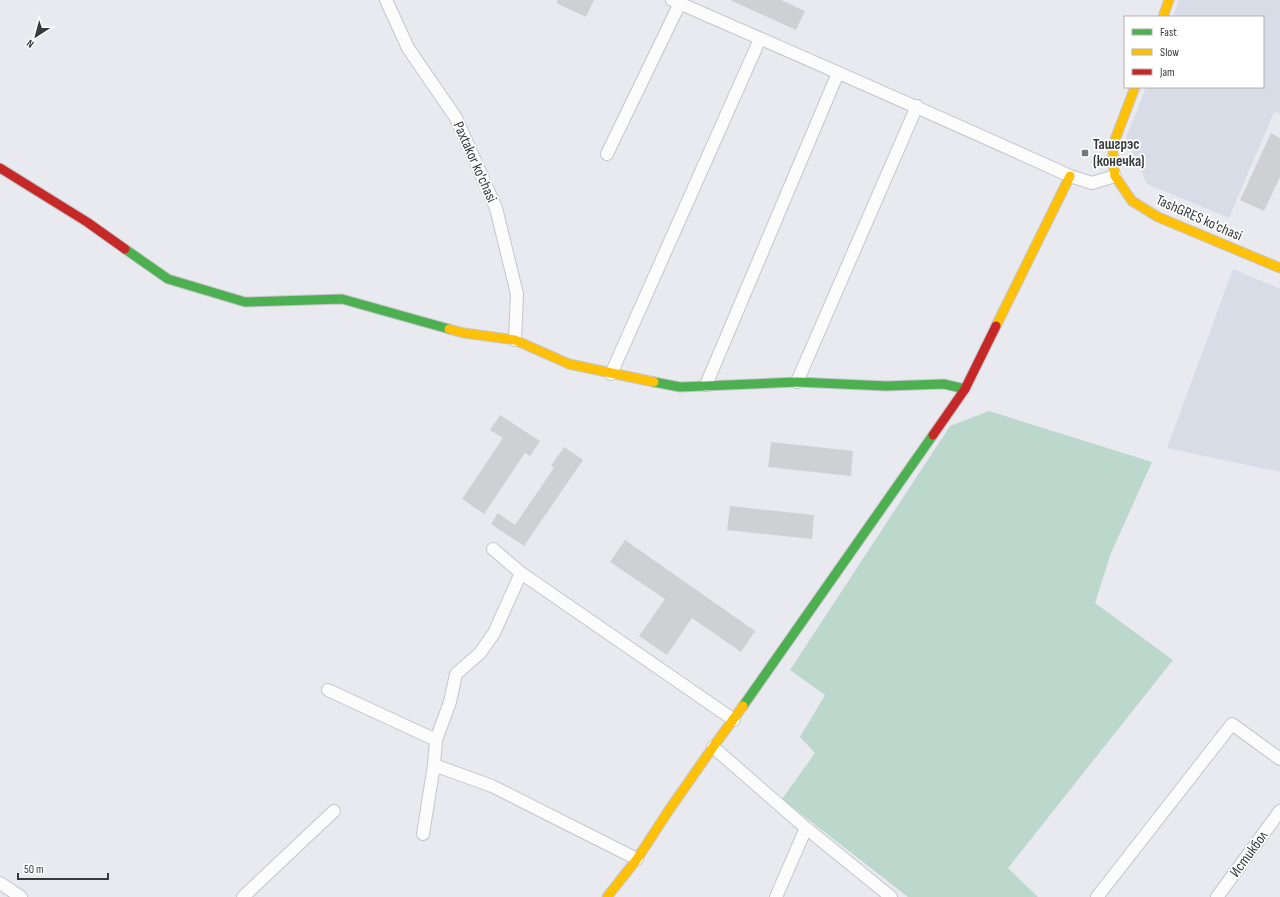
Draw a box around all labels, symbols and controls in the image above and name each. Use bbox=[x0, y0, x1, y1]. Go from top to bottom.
north arrow bbox=[16, 16, 56, 56]
legend bbox=[1124, 16, 1264, 88]
text: Fast bbox=[1160, 25, 1177, 40]
text: N bbox=[24, 37, 37, 51]
text: Slow bbox=[1160, 45, 1179, 60]
text: Jam bbox=[1159, 65, 1175, 80]
street label: Paxtakor ko'chasi bbox=[449, 119, 501, 206]
place label: Ташгрэс (конечка) bbox=[1093, 135, 1145, 171]
marker: Ташгрэс (конечка) bbox=[1080, 148, 1090, 158]
street label: TashGRES ko'chasi bbox=[1153, 190, 1245, 246]
street label: Истикбол bbox=[1226, 826, 1273, 881]
scale bar bbox=[18, 855, 108, 881]
text: 50 m bbox=[24, 862, 44, 877]

